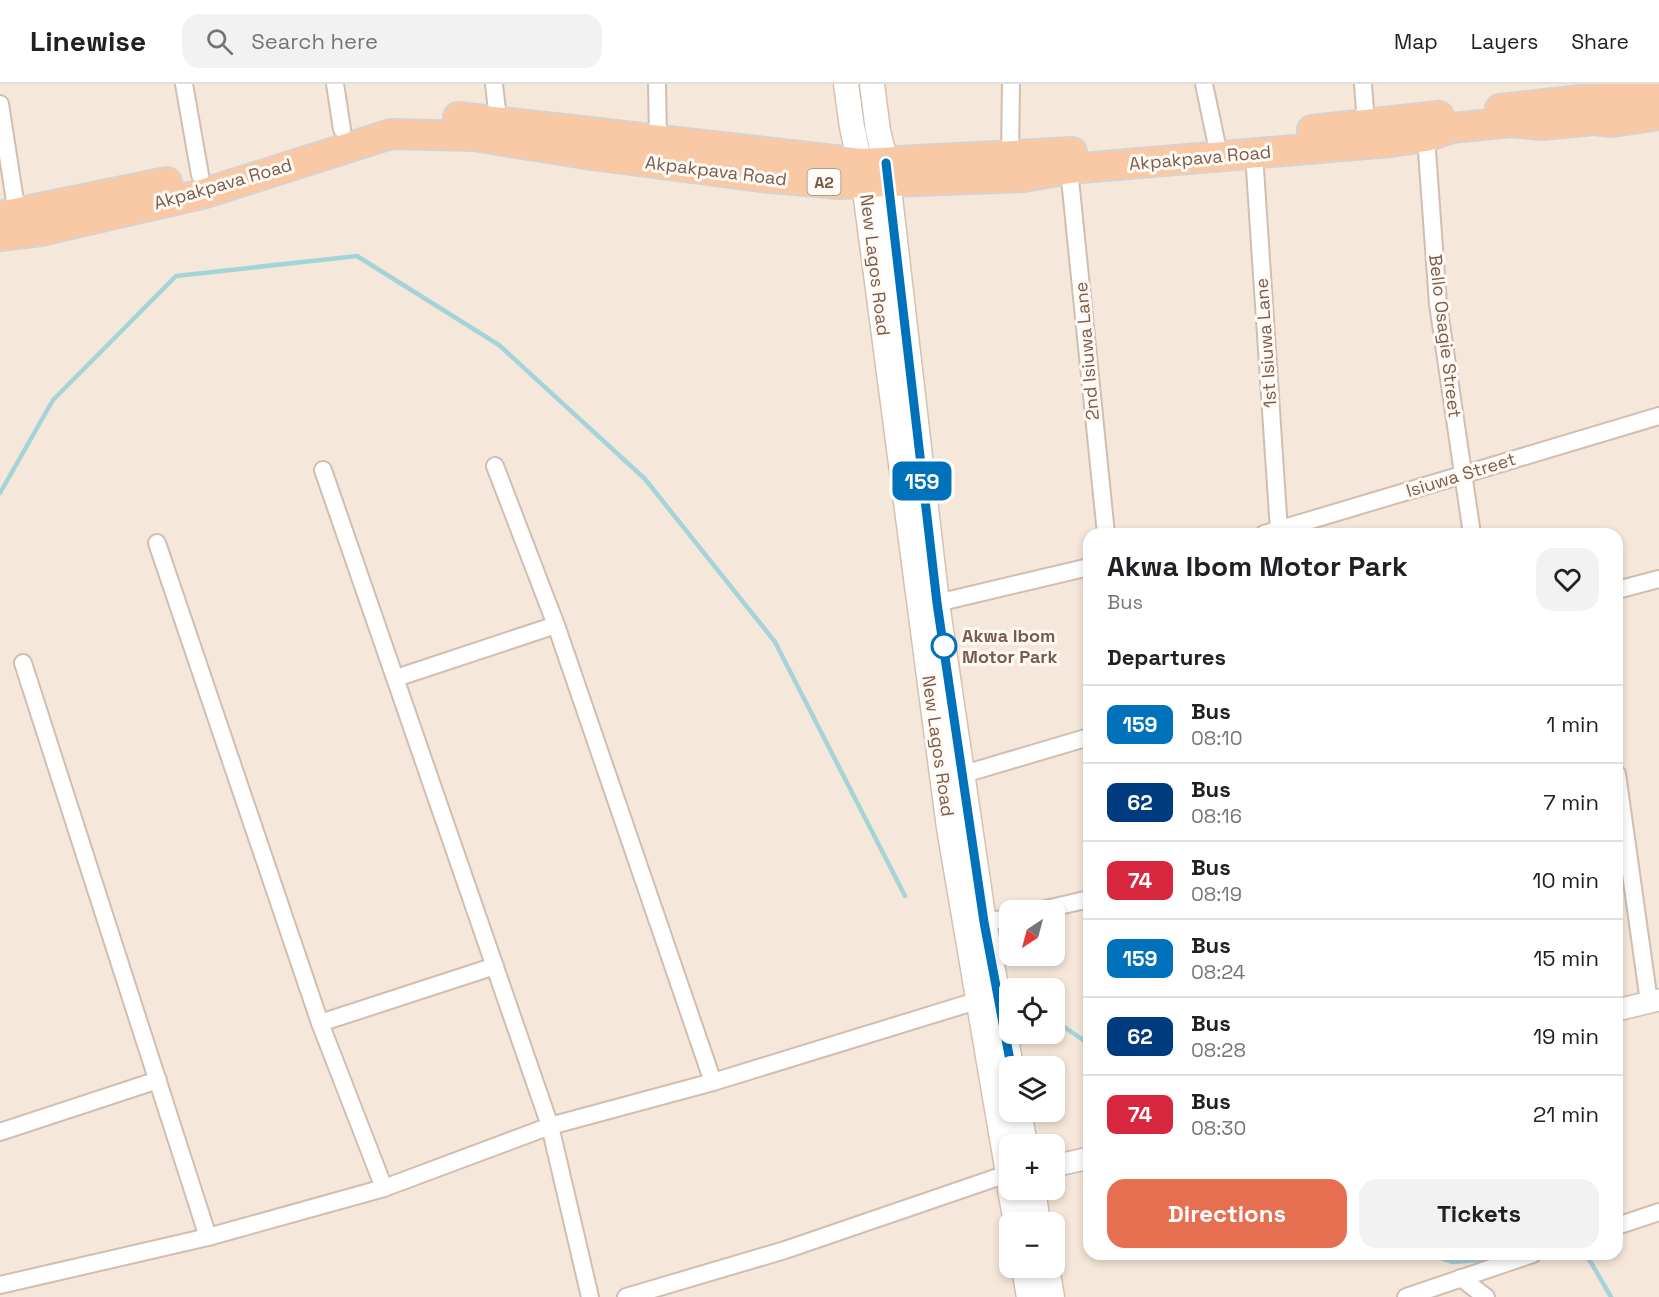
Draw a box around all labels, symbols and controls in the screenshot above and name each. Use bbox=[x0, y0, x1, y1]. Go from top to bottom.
search box bbox=[182, 14, 602, 68]
text: Linewise bbox=[30, 23, 146, 59]
icon: search bbox=[203, 25, 236, 58]
text: Search here bbox=[251, 27, 378, 55]
text: Map bbox=[1394, 28, 1438, 55]
text: Layers bbox=[1471, 28, 1538, 55]
text: Share bbox=[1571, 28, 1629, 55]
street label: Akpakpava Road bbox=[1128, 140, 1272, 175]
street label: Akpakpava Road bbox=[644, 150, 788, 191]
street label: Akpakpava Road bbox=[151, 153, 295, 214]
road number: A2 bbox=[808, 169, 840, 195]
street label: New Lagos Road bbox=[855, 193, 896, 337]
street label: Bello Osagie Street bbox=[1424, 253, 1467, 419]
street label: 1st Isiuwa Lane bbox=[1249, 277, 1282, 409]
street label: 2nd Isiuwa Lane bbox=[1069, 281, 1104, 421]
street label: Isiuwa Street bbox=[1403, 447, 1519, 502]
line badge: 159 bbox=[888, 462, 956, 500]
text: 159 bbox=[904, 468, 940, 495]
text: Akwa Ibom Motor Park bbox=[1107, 548, 1408, 584]
button: heart bbox=[1536, 548, 1599, 611]
text: Bus bbox=[1107, 589, 1143, 615]
place label: Akwa Ibom Motor Park bbox=[962, 624, 1058, 668]
marker: Akwa Ibom Motor Park bbox=[931, 633, 957, 659]
text: Departures bbox=[1107, 643, 1226, 671]
street label: New Lagos Road bbox=[917, 674, 960, 818]
text: Bus bbox=[1191, 697, 1231, 725]
text: 1 min bbox=[1546, 710, 1599, 738]
text: 159 bbox=[1122, 711, 1158, 738]
text: 08:10 bbox=[1191, 725, 1243, 751]
text: Bus bbox=[1191, 775, 1231, 803]
text: 7 min bbox=[1543, 788, 1599, 816]
text: 62 bbox=[1127, 789, 1153, 816]
text: 08:16 bbox=[1191, 803, 1242, 829]
text: Bus bbox=[1191, 853, 1231, 881]
text: 10 min bbox=[1532, 866, 1599, 894]
text: 74 bbox=[1128, 867, 1152, 894]
text: 08:19 bbox=[1191, 881, 1242, 907]
north arrow bbox=[999, 900, 1065, 966]
map controls bbox=[999, 900, 1065, 1278]
text: Bus bbox=[1191, 931, 1231, 959]
text: 15 min bbox=[1533, 944, 1599, 972]
text: 159 bbox=[1122, 945, 1158, 972]
text: 08:24 bbox=[1191, 959, 1245, 985]
button: locate bbox=[999, 978, 1065, 1044]
text: Bus bbox=[1191, 1009, 1231, 1037]
text: 19 min bbox=[1533, 1022, 1599, 1050]
text: 62 bbox=[1127, 1023, 1153, 1050]
text: 08:28 bbox=[1191, 1037, 1246, 1063]
button: layers bbox=[999, 1056, 1065, 1122]
text: Bus bbox=[1191, 1087, 1231, 1115]
text: 21 min bbox=[1533, 1100, 1599, 1128]
text: 74 bbox=[1128, 1101, 1152, 1128]
text: 08:30 bbox=[1191, 1115, 1246, 1141]
button: + bbox=[999, 1134, 1065, 1200]
button: Directions bbox=[1107, 1179, 1347, 1248]
button: Tickets bbox=[1359, 1179, 1599, 1248]
button: − bbox=[999, 1212, 1065, 1278]

